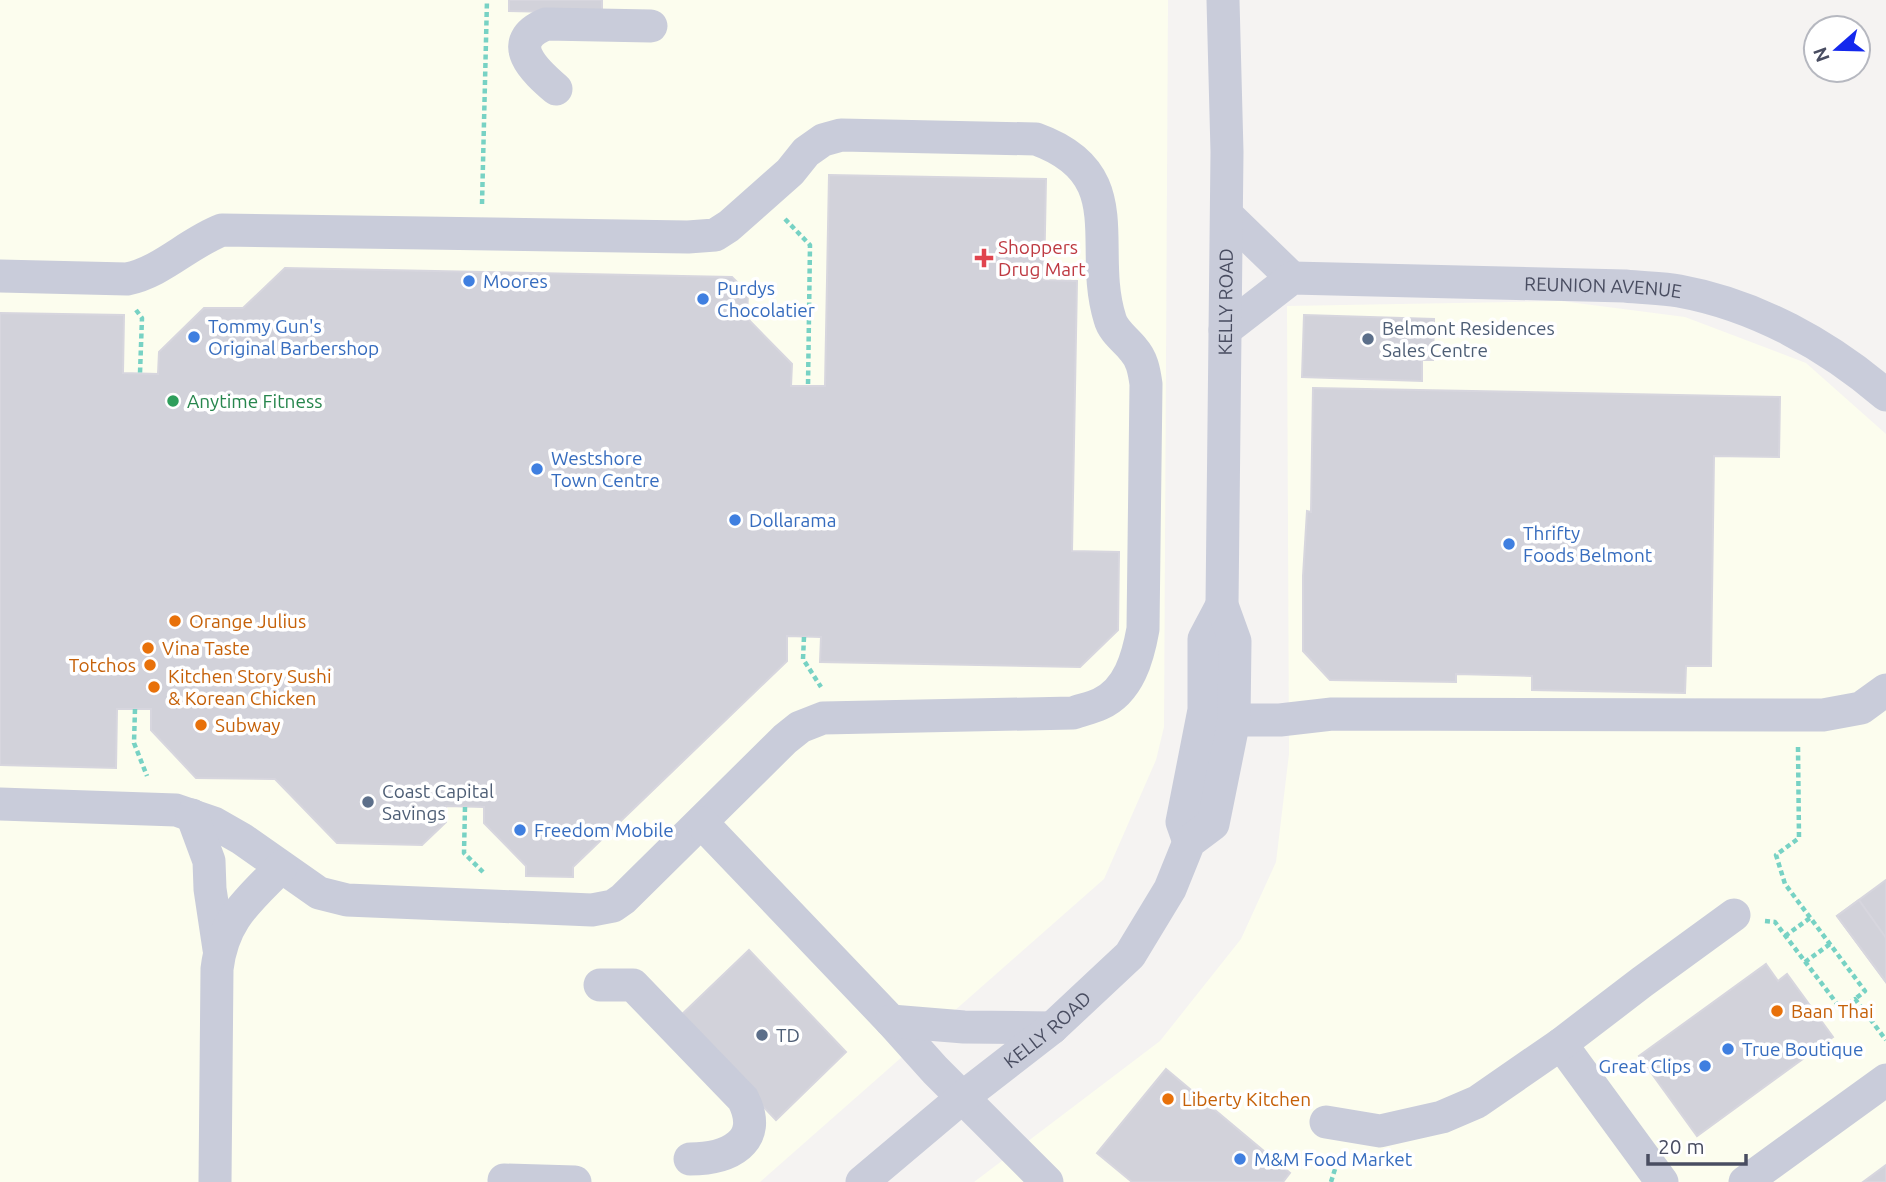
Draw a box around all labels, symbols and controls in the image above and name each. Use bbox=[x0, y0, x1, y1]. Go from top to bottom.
north arrow bbox=[1802, 14, 1872, 84]
text: N bbox=[1808, 44, 1834, 65]
place label: Shoppers Drug Mart bbox=[998, 236, 1086, 280]
street label: KELLY ROAD bbox=[1214, 248, 1237, 355]
marker: Shoppers Drug Mart bbox=[976, 250, 992, 266]
place label: Moores bbox=[483, 270, 548, 292]
marker: Moores bbox=[461, 273, 477, 289]
street label: REUNION AVENUE bbox=[1524, 273, 1683, 302]
place label: Purdys Chocolatier bbox=[717, 277, 815, 321]
marker: Purdys Chocolatier bbox=[695, 291, 711, 307]
place label: Tommy Gun's Original Barbershop bbox=[208, 315, 379, 359]
place label: Belmont Residences Sales Centre bbox=[1382, 317, 1555, 361]
marker: Tommy Gun's Original Barbershop bbox=[186, 329, 202, 345]
marker: Belmont Residences Sales Centre bbox=[1360, 331, 1376, 347]
place label: Anytime Fitness bbox=[187, 390, 322, 412]
marker: Anytime Fitness bbox=[165, 393, 181, 409]
place label: Westshore Town Centre bbox=[551, 447, 660, 491]
marker: Westshore Town Centre bbox=[529, 461, 545, 477]
place label: Dollarama bbox=[749, 509, 836, 531]
marker: Dollarama bbox=[727, 512, 743, 528]
place label: Thrifty Foods Belmont bbox=[1523, 522, 1653, 566]
marker: Thrifty Foods Belmont bbox=[1501, 536, 1517, 552]
place label: Orange Julius bbox=[189, 610, 306, 632]
marker: Orange Julius bbox=[167, 613, 183, 629]
place label: Vina Taste bbox=[162, 637, 250, 659]
marker: Vina Taste bbox=[140, 640, 156, 656]
place label: Totchos bbox=[69, 654, 136, 676]
marker: Totchos bbox=[142, 657, 158, 673]
place label: Kitchen Story Sushi & Korean Chicken bbox=[168, 665, 332, 709]
marker: Kitchen Story Sushi & Korean Chicken bbox=[146, 679, 162, 695]
place label: Subway bbox=[215, 714, 281, 736]
marker: Subway bbox=[193, 717, 209, 733]
place label: Coast Capital Savings bbox=[382, 780, 494, 824]
marker: Coast Capital Savings bbox=[360, 794, 376, 810]
place label: Freedom Mobile bbox=[534, 819, 674, 841]
marker: Freedom Mobile bbox=[512, 822, 528, 838]
street label: KELLY ROAD bbox=[999, 987, 1095, 1072]
place label: Baan Thai bbox=[1791, 1000, 1874, 1022]
marker: Baan Thai bbox=[1769, 1003, 1785, 1019]
place label: TD bbox=[776, 1024, 800, 1046]
marker: TD bbox=[754, 1027, 770, 1043]
place label: True Boutique bbox=[1742, 1038, 1863, 1060]
marker: True Boutique bbox=[1720, 1041, 1736, 1057]
place label: Great Clips bbox=[1599, 1055, 1691, 1077]
marker: Great Clips bbox=[1697, 1058, 1713, 1074]
place label: Liberty Kitchen bbox=[1182, 1088, 1311, 1110]
marker: Liberty Kitchen bbox=[1160, 1091, 1176, 1107]
scale bar bbox=[1648, 1122, 1746, 1166]
text: 20 m bbox=[1658, 1134, 1705, 1158]
place label: M&M Food Market bbox=[1254, 1148, 1413, 1170]
marker: M&M Food Market bbox=[1232, 1151, 1248, 1167]

